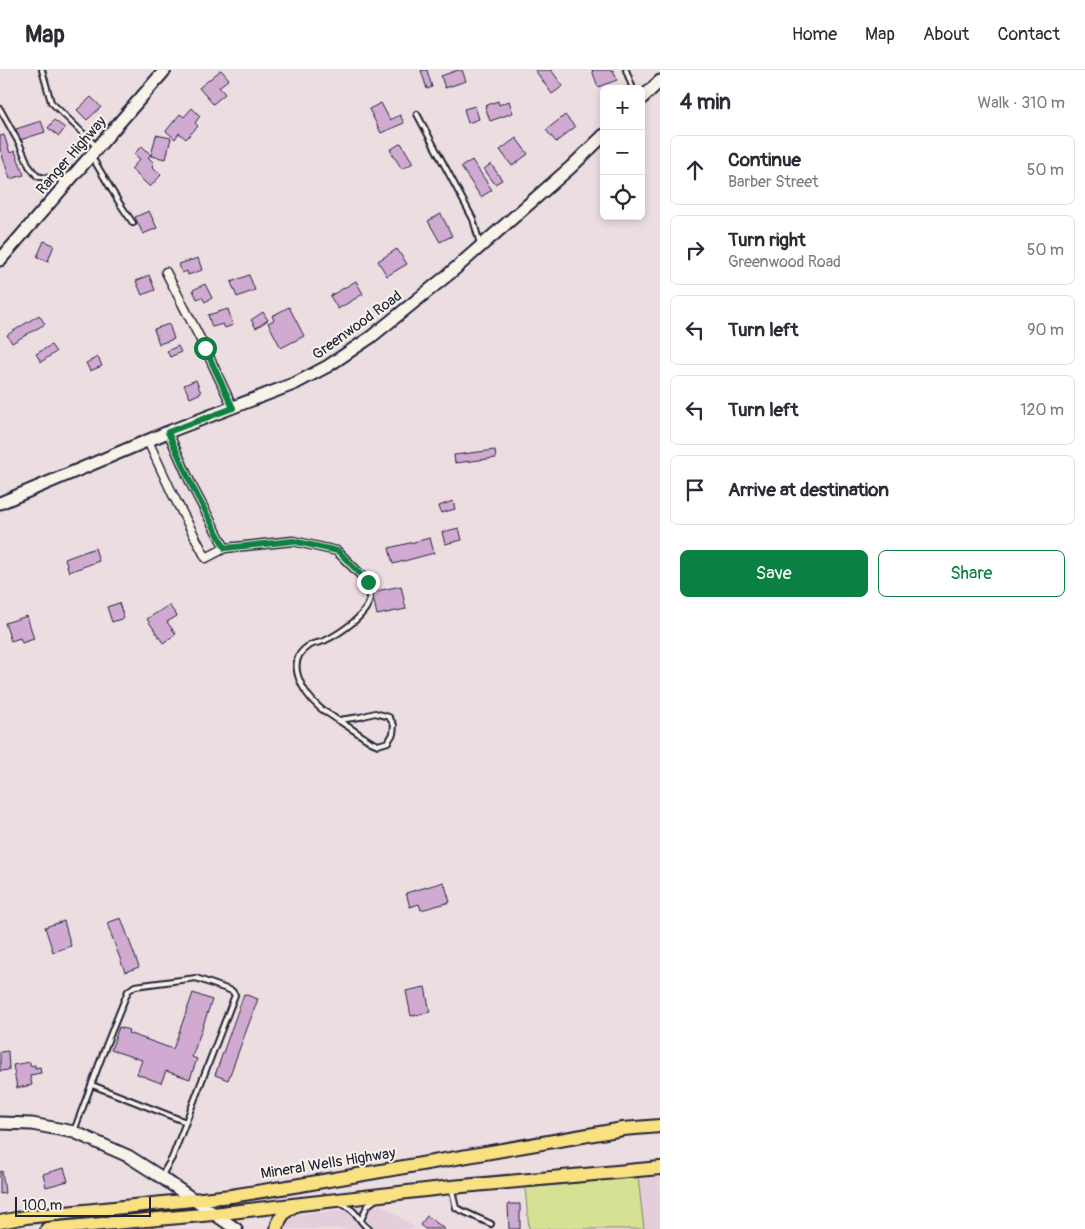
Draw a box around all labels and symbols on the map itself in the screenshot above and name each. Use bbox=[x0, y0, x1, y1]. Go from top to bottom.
street label: Ranger Highway bbox=[32, 112, 111, 198]
street label: Greenwood Road bbox=[309, 287, 406, 364]
route start bbox=[194, 337, 217, 360]
route end bbox=[357, 571, 380, 594]
street label: Mineral Wells Highway bbox=[259, 1143, 397, 1184]
scale bar bbox=[15, 1194, 151, 1217]

